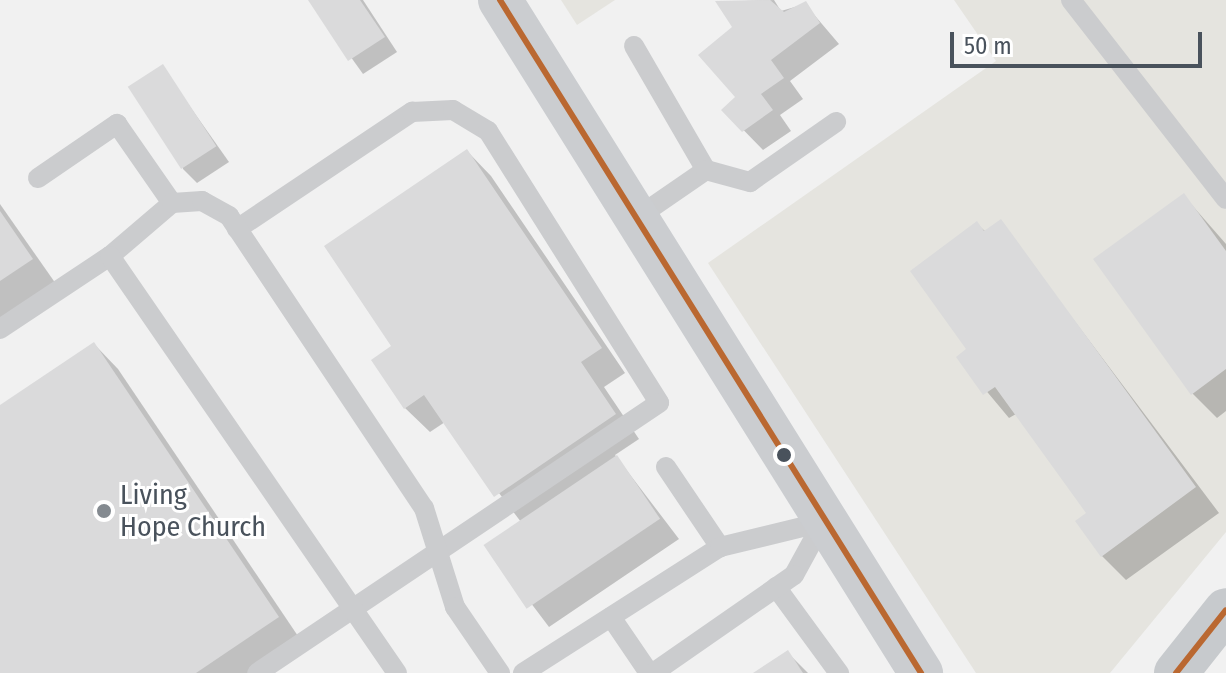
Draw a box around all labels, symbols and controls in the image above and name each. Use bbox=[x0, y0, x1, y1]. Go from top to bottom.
scale bar bbox=[954, 16, 1206, 66]
text: 50 m bbox=[964, 32, 1012, 60]
unlabelled marker bbox=[776, 447, 792, 463]
place label: Living Hope Church bbox=[120, 478, 266, 544]
marker: Living Hope Church bbox=[95, 502, 113, 520]

